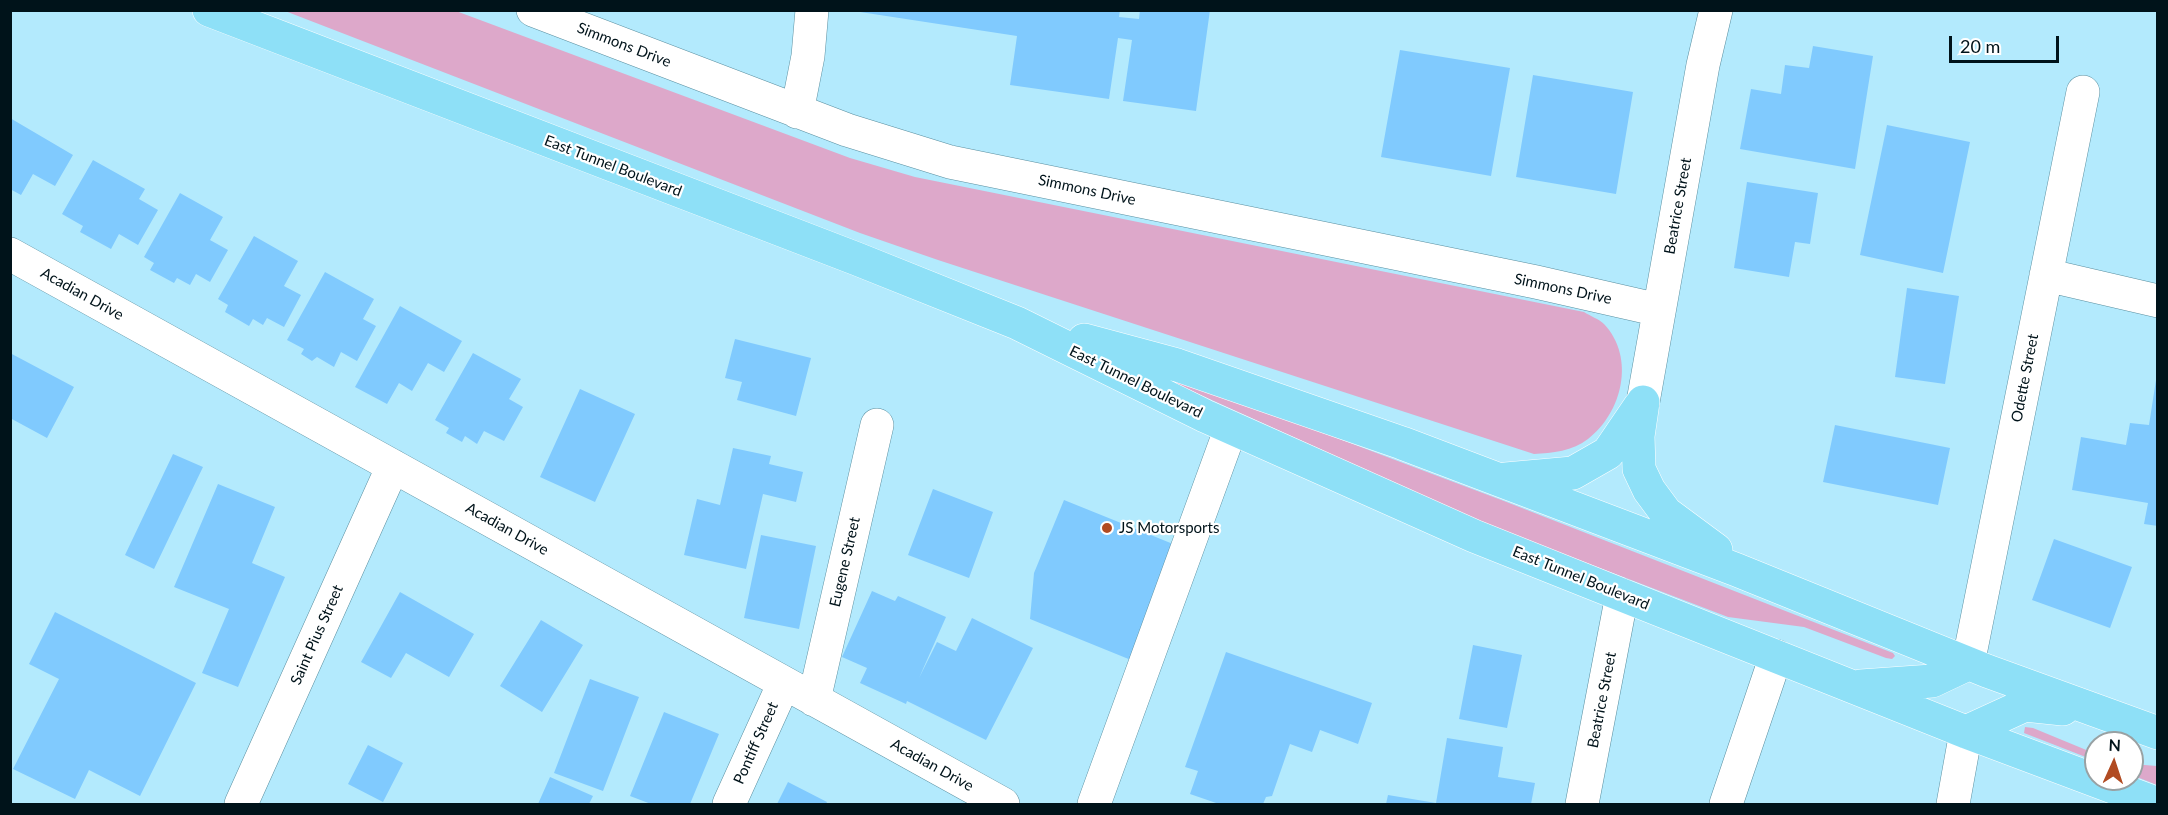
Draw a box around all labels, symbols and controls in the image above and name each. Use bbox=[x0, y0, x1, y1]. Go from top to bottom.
street label: Simmons Drive bbox=[574, 19, 674, 71]
scale bar bbox=[1952, 24, 2062, 62]
text: 20 m bbox=[1960, 35, 2000, 57]
street label: East Tunnel Boulevard bbox=[542, 131, 684, 201]
street label: Beatrice Street bbox=[1661, 156, 1695, 256]
street label: Simmons Drive bbox=[1037, 171, 1137, 209]
street label: Acadian Drive bbox=[37, 264, 127, 324]
street label: Simmons Drive bbox=[1513, 270, 1613, 308]
street label: Odette Street bbox=[2008, 332, 2042, 424]
street label: East Tunnel Boulevard bbox=[1067, 342, 1205, 422]
street label: Acadian Drive bbox=[462, 499, 552, 559]
street label: Eugene Street bbox=[826, 515, 864, 609]
place label: JS Motorsports bbox=[1119, 519, 1219, 537]
marker: JS Motorsports bbox=[1100, 521, 1114, 535]
street label: East Tunnel Boulevard bbox=[1510, 542, 1652, 614]
street label: Saint Pius Street bbox=[287, 582, 347, 688]
street label: Beatrice Street bbox=[1584, 650, 1620, 750]
street label: Pontiff Street bbox=[730, 699, 782, 787]
north arrow bbox=[2084, 731, 2144, 791]
street label: Acadian Drive bbox=[887, 735, 977, 795]
text: N bbox=[2108, 735, 2122, 754]

